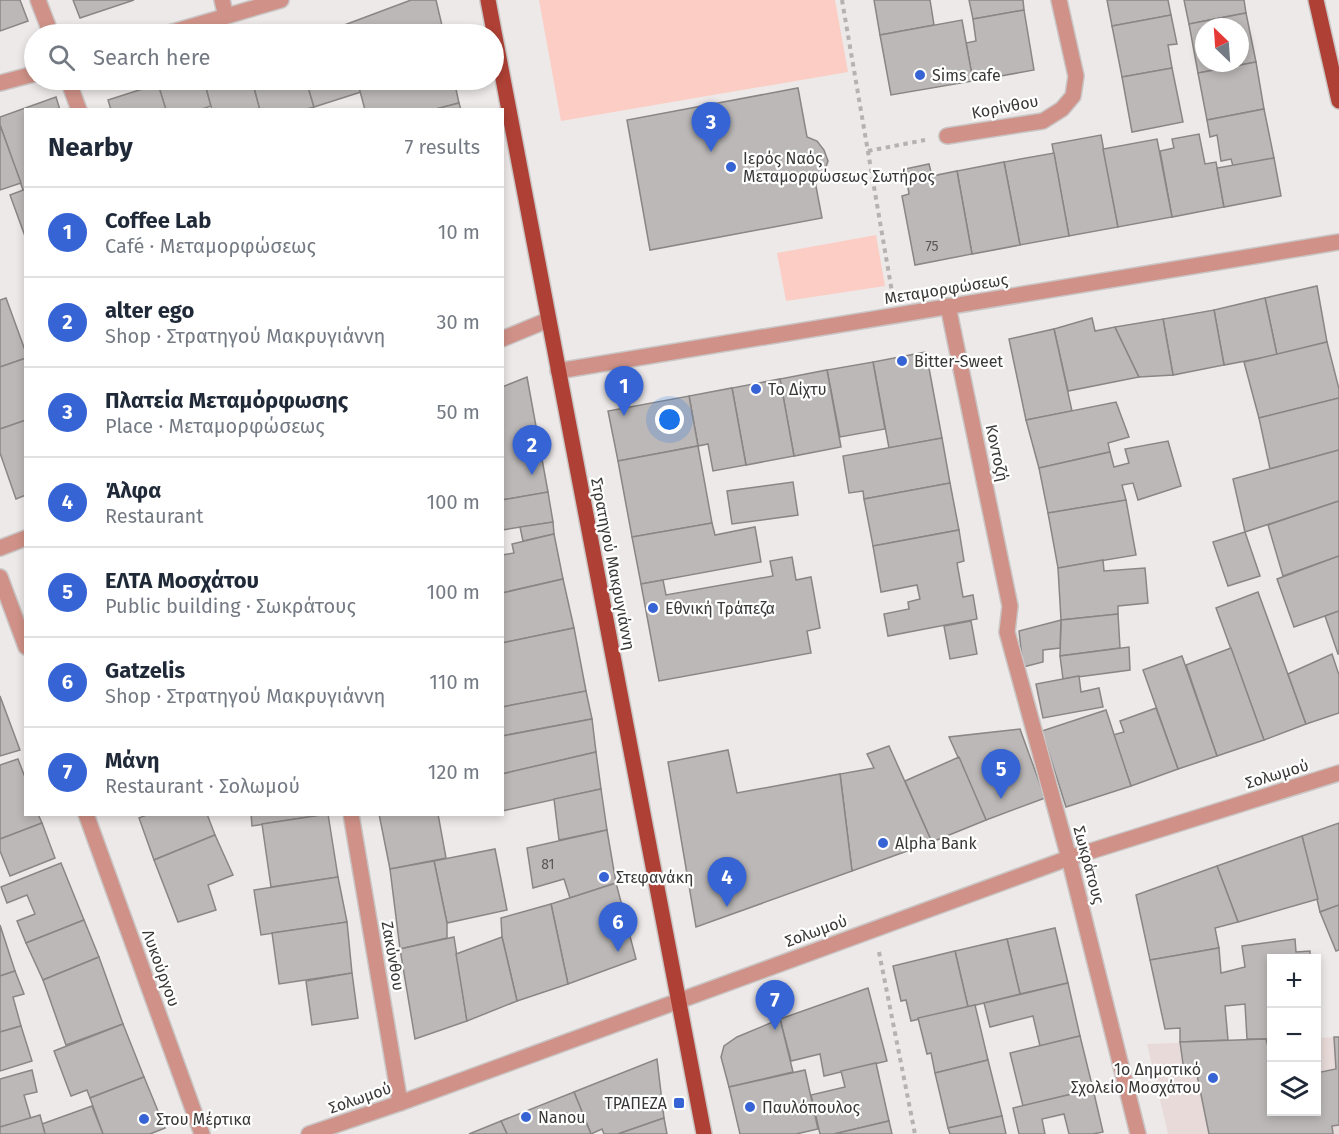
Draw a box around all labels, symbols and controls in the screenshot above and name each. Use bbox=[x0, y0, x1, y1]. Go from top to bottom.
north arrow bbox=[1195, 18, 1249, 72]
search box bbox=[24, 24, 504, 90]
icon: search bbox=[45, 41, 78, 74]
text: Search here bbox=[93, 44, 211, 71]
place label: Sims cafe bbox=[932, 66, 1001, 85]
marker: Sims cafe bbox=[913, 68, 927, 82]
street label: Κορίνθου bbox=[970, 91, 1040, 123]
pin: 3 bbox=[692, 102, 730, 152]
text: Nearby bbox=[48, 132, 133, 163]
text: 7 results bbox=[404, 135, 480, 159]
place label: Ιερός Ναός Μεταμορφώσεως Σωτήρος bbox=[743, 149, 935, 186]
marker: Ιερός Ναός Μεταμορφώσεως Σωτήρος bbox=[724, 160, 738, 174]
text: Coffee Lab bbox=[105, 207, 211, 234]
text: 1 bbox=[63, 220, 72, 244]
text: 10 m bbox=[438, 220, 480, 244]
text: Café · Μεταμορφώσεως bbox=[105, 234, 316, 258]
house number: 75 bbox=[925, 238, 939, 255]
street label: Μεταμορφώσεως bbox=[883, 270, 1010, 308]
text: alter ego bbox=[105, 297, 194, 324]
text: 2 bbox=[62, 310, 73, 334]
text: 30 m bbox=[436, 310, 480, 334]
text: Shop · Στρατηγού Μακρυγιάννη bbox=[105, 324, 385, 348]
place label: Bitter-Sweet bbox=[914, 352, 1003, 371]
marker: Bitter-Sweet bbox=[895, 354, 909, 368]
pin: 1 bbox=[604, 366, 644, 416]
place label: Το Δίχτυ bbox=[768, 380, 827, 399]
marker: Το Δίχτυ bbox=[749, 382, 763, 396]
text: Πλατεία Μεταμόρφωσης bbox=[105, 387, 348, 414]
text: 3 bbox=[62, 400, 73, 424]
text: 50 m bbox=[436, 400, 480, 424]
your location bbox=[655, 405, 684, 434]
text: Place · Μεταμορφώσεως bbox=[105, 414, 325, 438]
street label: Κοντοζή bbox=[982, 423, 1012, 483]
pin: 2 bbox=[512, 426, 552, 475]
street label: Στρατηγού Μακρυγιάννη bbox=[587, 476, 639, 652]
text: Άλφα bbox=[105, 477, 161, 504]
text: 4 bbox=[62, 490, 73, 514]
text: 100 m bbox=[427, 490, 480, 514]
text: Restaurant bbox=[105, 504, 203, 528]
text: ΕΛΤΑ Μοσχάτου bbox=[105, 567, 259, 594]
text: 5 bbox=[62, 580, 73, 604]
text: 100 m bbox=[427, 580, 480, 604]
text: Public building · Σωκράτους bbox=[105, 594, 356, 618]
place label: Εθνική Τράπεζα bbox=[665, 599, 775, 618]
marker: Εθνική Τράπεζα bbox=[646, 601, 660, 615]
text: Gatzelis bbox=[105, 657, 185, 684]
text: 6 bbox=[62, 670, 73, 694]
text: 110 m bbox=[429, 670, 480, 694]
text: Shop · Στρατηγού Μακρυγιάννη bbox=[105, 684, 385, 708]
text: Μάνη bbox=[105, 747, 159, 774]
pin: 5 bbox=[982, 750, 1020, 799]
street label: Σολωμού bbox=[1243, 755, 1311, 793]
text: 7 bbox=[63, 760, 72, 784]
text: 120 m bbox=[428, 760, 480, 784]
text: Restaurant · Σολωμού bbox=[105, 774, 300, 798]
street label: Σωκράτους bbox=[1069, 824, 1109, 907]
place label: Alpha Bank bbox=[895, 834, 977, 853]
marker: Alpha Bank bbox=[876, 836, 890, 850]
house number: 81 bbox=[541, 856, 555, 873]
pin: 4 bbox=[708, 858, 746, 907]
place label: Στεφανάκη bbox=[616, 868, 693, 887]
marker: Στεφανάκη bbox=[597, 870, 611, 884]
pin: 6 bbox=[598, 902, 638, 952]
street label: Σολωμού bbox=[782, 911, 850, 951]
street label: Ζακύνθου bbox=[378, 920, 408, 992]
street label: Λυκούργου bbox=[138, 927, 184, 1009]
map controls bbox=[1267, 954, 1321, 1116]
button: + bbox=[1267, 954, 1321, 1008]
pin: 7 bbox=[756, 980, 794, 1030]
button: − bbox=[1267, 1008, 1321, 1062]
place label: 1ο Δημοτικό Σχολείο Μοσχάτου bbox=[1071, 1060, 1201, 1097]
button: layers bbox=[1267, 1062, 1321, 1116]
marker: 1ο Δημοτικό Σχολείο Μοσχάτου bbox=[1206, 1071, 1220, 1085]
street label: Σολωμού bbox=[326, 1078, 394, 1118]
place label: ΤΡΑΠΕΖΑ bbox=[605, 1094, 668, 1113]
marker: ΤΡΑΠΕΖΑ bbox=[672, 1096, 686, 1110]
place label: Παυλόπουλος bbox=[762, 1098, 860, 1117]
marker: Παυλόπουλος bbox=[743, 1100, 757, 1114]
place label: Nanou bbox=[538, 1108, 586, 1127]
place label: Στου Μέρτικα bbox=[156, 1110, 251, 1129]
marker: Nanou bbox=[519, 1110, 533, 1124]
marker: Στου Μέρτικα bbox=[137, 1112, 151, 1126]

